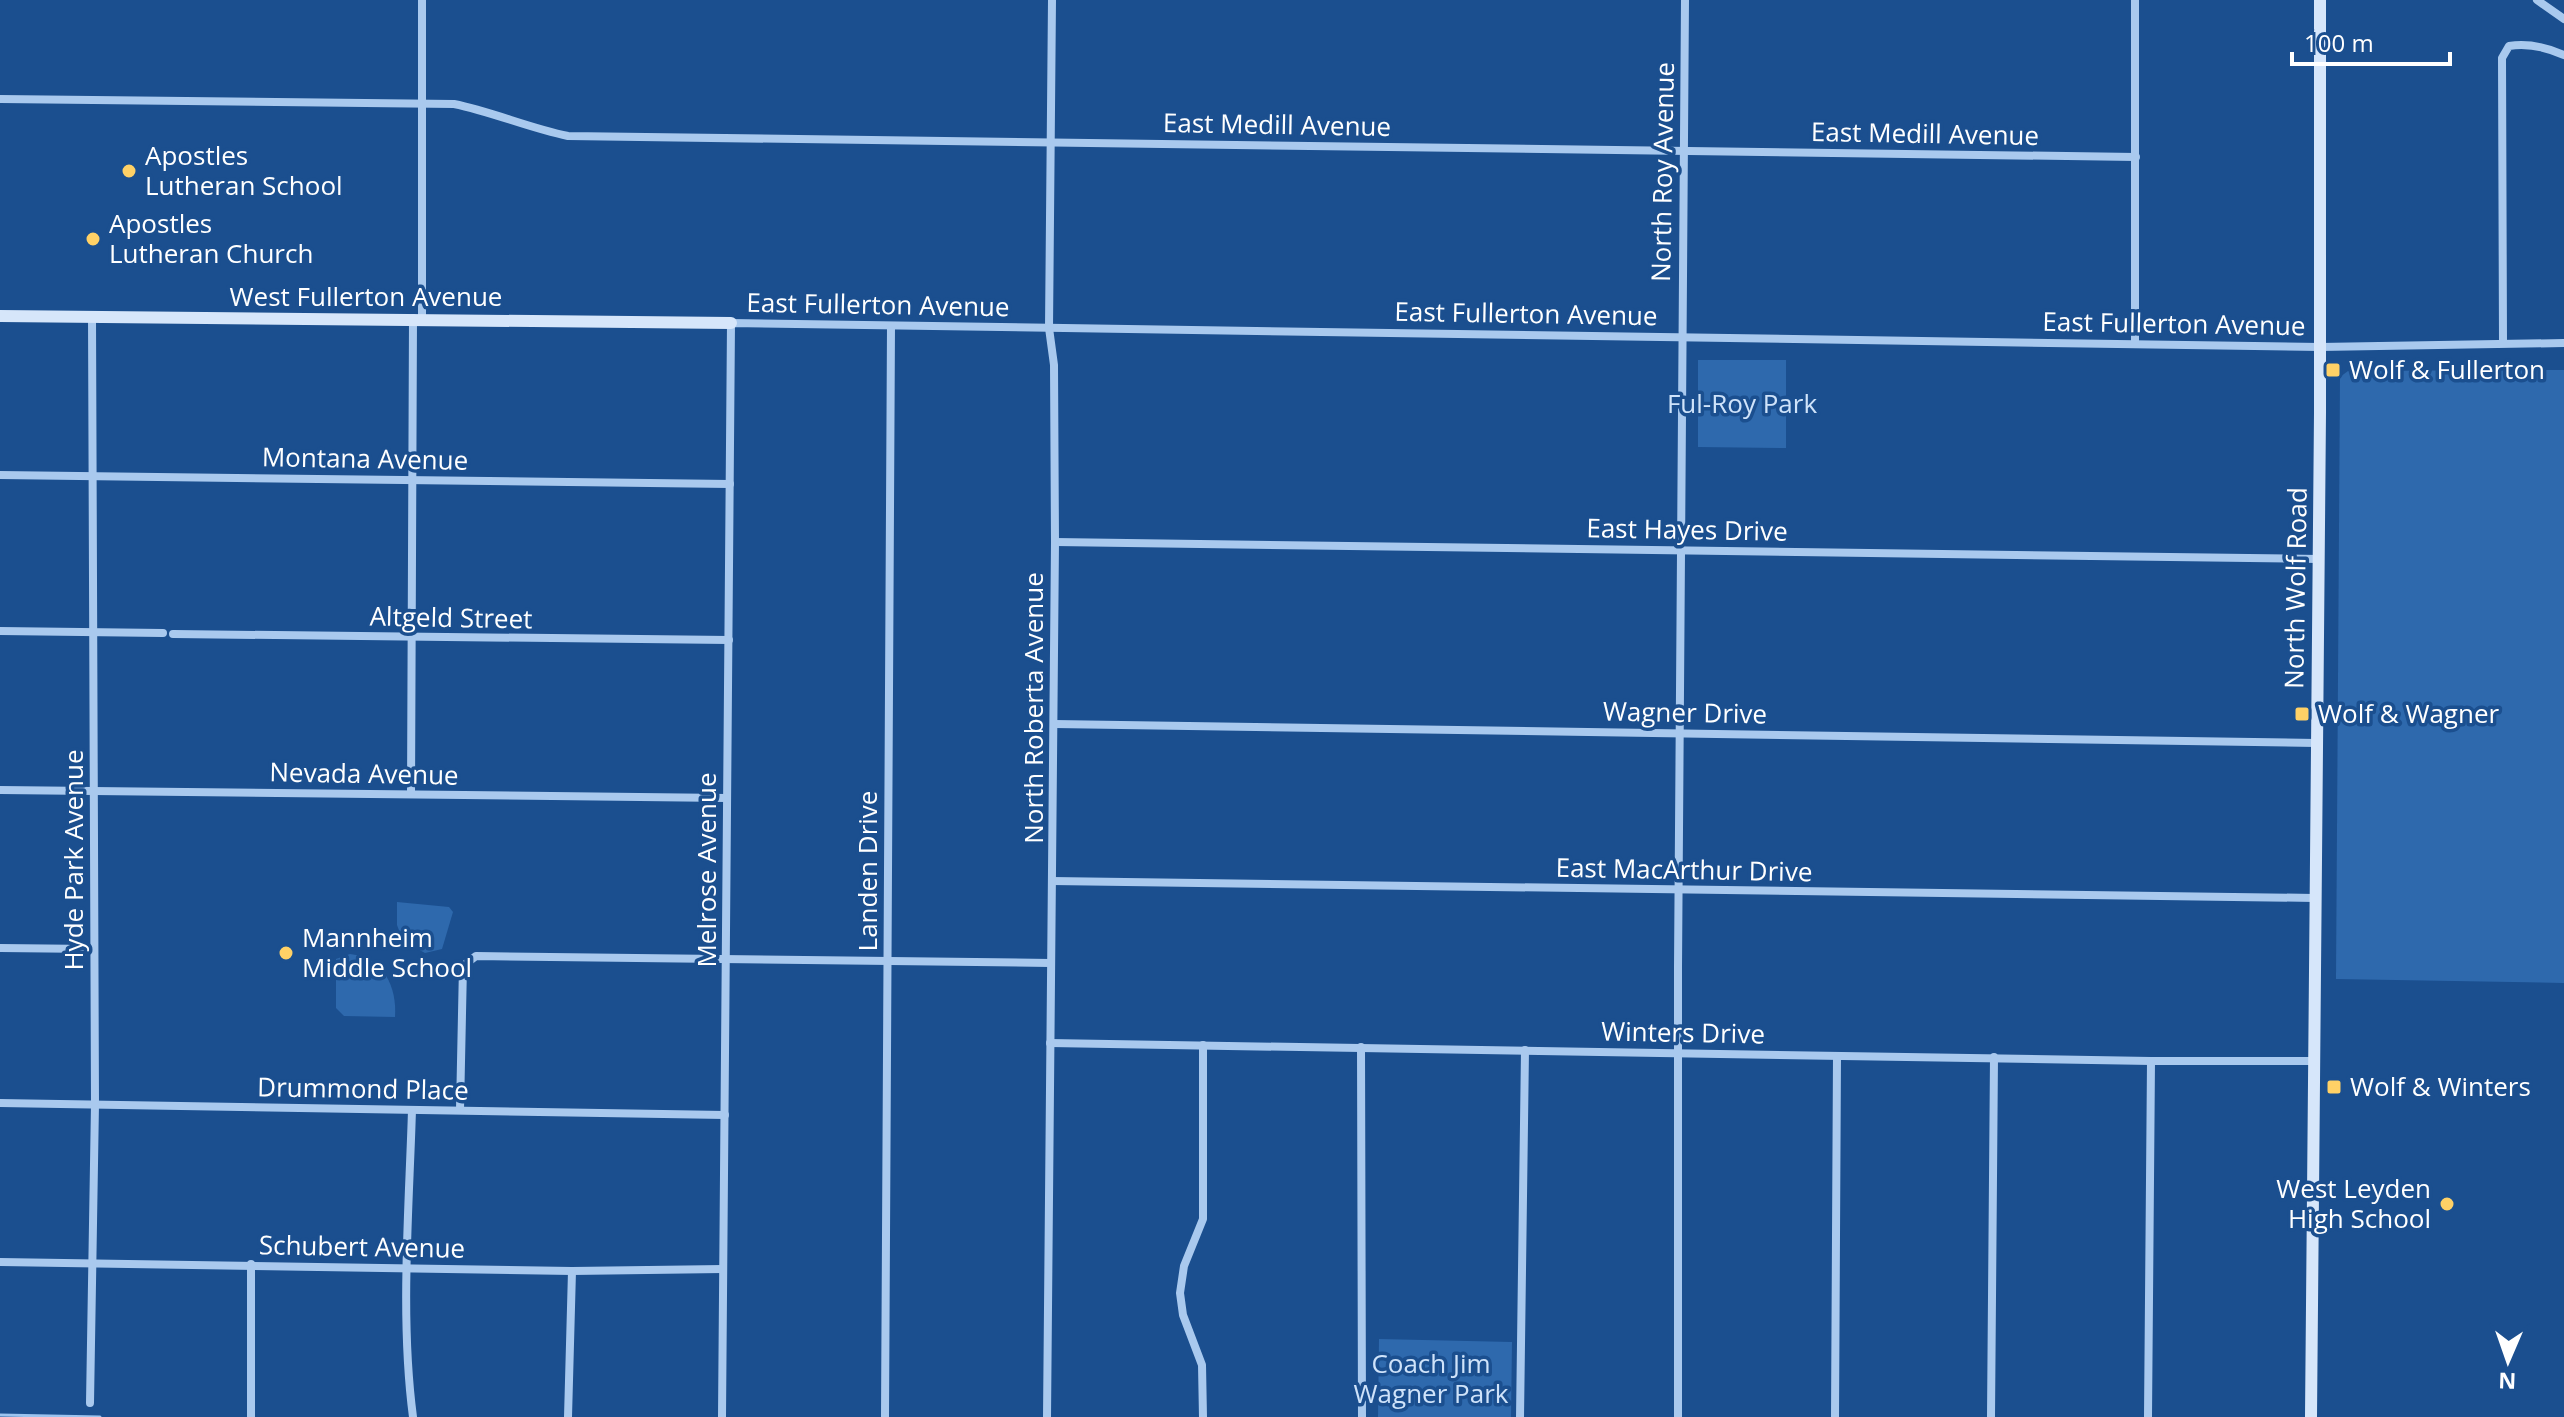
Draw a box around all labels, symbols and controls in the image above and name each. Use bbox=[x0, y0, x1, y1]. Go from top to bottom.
scale bar bbox=[2292, 16, 2450, 66]
text: 100 m bbox=[2304, 26, 2374, 59]
street label: North Roy Avenue bbox=[1642, 62, 1682, 282]
street label: East Medill Avenue bbox=[1163, 104, 1391, 144]
street label: East Medill Avenue bbox=[1811, 113, 2039, 153]
place label: Apostles Lutheran School bbox=[145, 137, 343, 203]
marker: Apostles Lutheran School bbox=[120, 162, 138, 180]
place label: Apostles Lutheran Church bbox=[109, 205, 313, 271]
marker: Apostles Lutheran Church bbox=[84, 230, 102, 248]
street label: West Fullerton Avenue bbox=[230, 278, 502, 314]
street label: East Fullerton Avenue bbox=[746, 284, 1010, 324]
street label: East Fullerton Avenue bbox=[1394, 293, 1658, 333]
street label: East Fullerton Avenue bbox=[2042, 303, 2306, 343]
place label: Wolf & Fullerton bbox=[2349, 351, 2545, 387]
marker: Wolf & Fullerton bbox=[2324, 361, 2342, 379]
park label: Ful-Roy Park bbox=[1667, 385, 1817, 421]
street label: Montana Avenue bbox=[262, 438, 468, 478]
street label: North Wolf Road bbox=[2275, 487, 2315, 689]
street label: East Hayes Drive bbox=[1586, 509, 1788, 549]
street label: North Roberta Avenue bbox=[1015, 572, 1051, 844]
street label: Altgeld Street bbox=[369, 598, 533, 636]
street label: Wagner Drive bbox=[1603, 693, 1767, 731]
place label: Wolf & Wagner bbox=[2318, 695, 2500, 731]
marker: Wolf & Wagner bbox=[2293, 705, 2311, 723]
street label: Hyde Park Avenue bbox=[55, 749, 91, 971]
street label: Nevada Avenue bbox=[269, 753, 459, 793]
street label: Melrose Avenue bbox=[688, 772, 724, 968]
street label: Landen Drive bbox=[849, 791, 885, 951]
street label: East MacArthur Drive bbox=[1555, 849, 1813, 889]
place label: Mannheim Middle School bbox=[302, 919, 472, 985]
marker: Mannheim Middle School bbox=[277, 944, 295, 962]
street label: Winters Drive bbox=[1601, 1013, 1765, 1051]
street label: Drummond Place bbox=[257, 1068, 469, 1108]
place label: Wolf & Winters bbox=[2350, 1068, 2531, 1104]
marker: Wolf & Winters bbox=[2325, 1078, 2343, 1096]
place label: West Leyden High School bbox=[2276, 1170, 2431, 1236]
marker: West Leyden High School bbox=[2438, 1195, 2456, 1213]
street label: Schubert Avenue bbox=[259, 1226, 465, 1266]
north arrow bbox=[2468, 1321, 2548, 1401]
park label: Coach Jim Wagner Park bbox=[1354, 1345, 1509, 1411]
text: N bbox=[2498, 1367, 2517, 1397]

